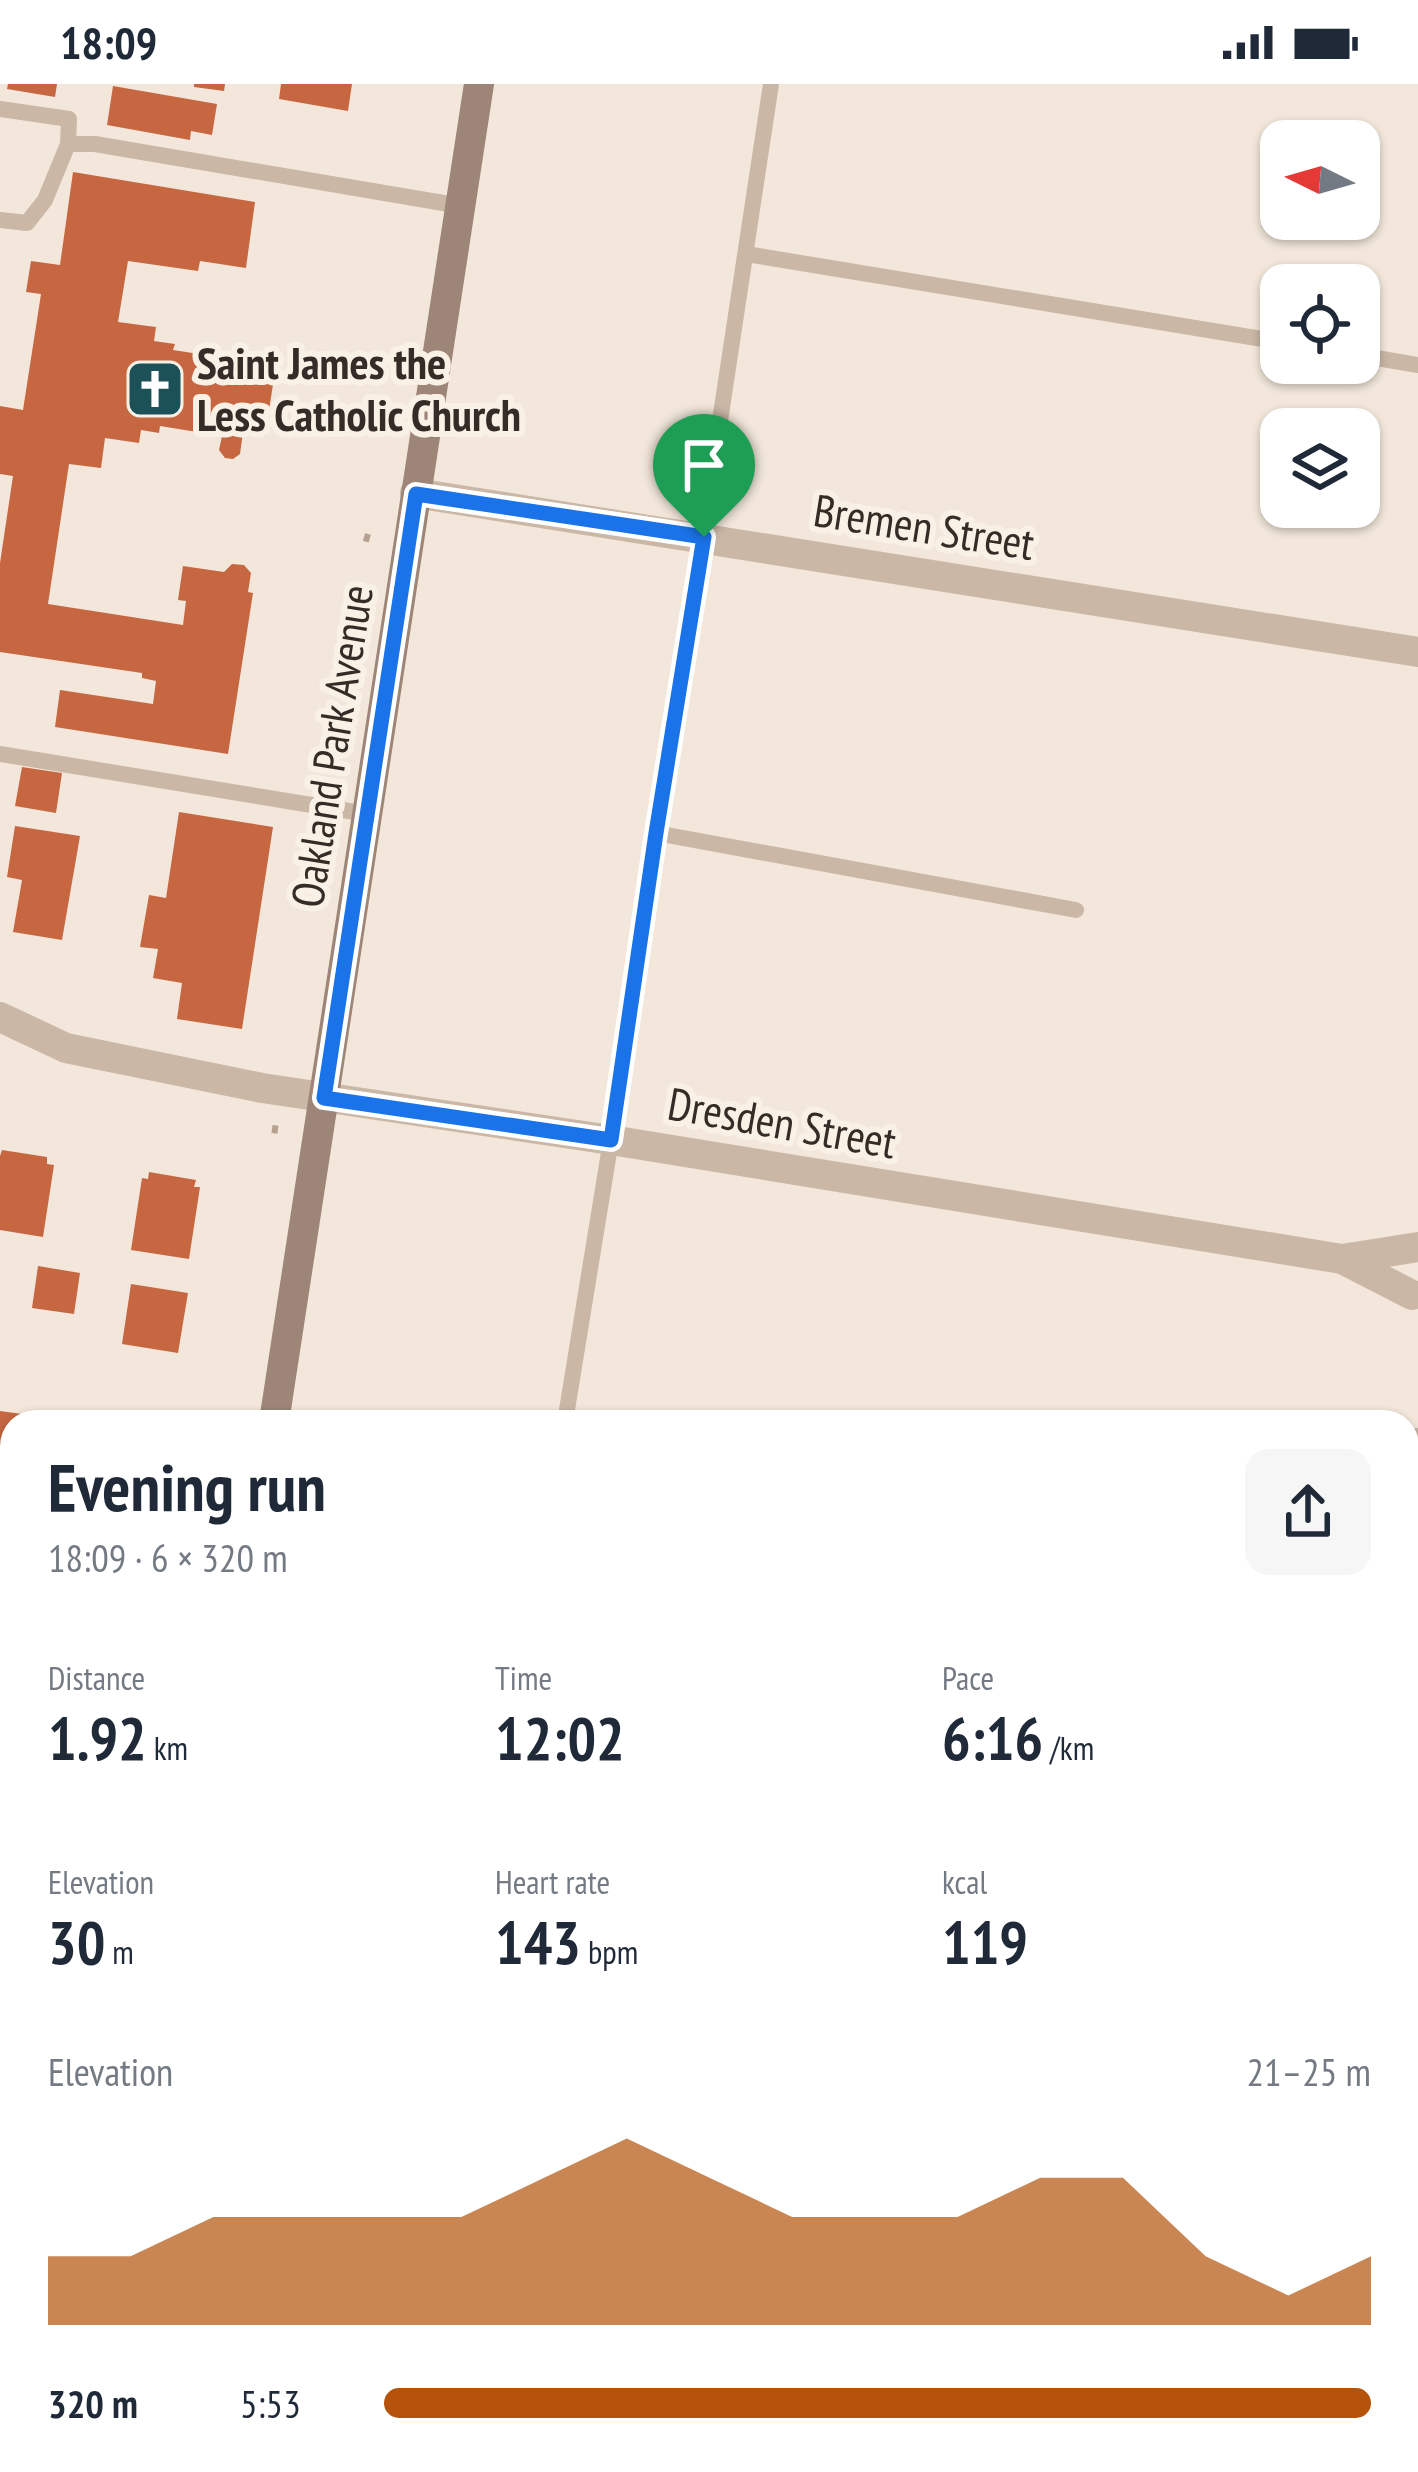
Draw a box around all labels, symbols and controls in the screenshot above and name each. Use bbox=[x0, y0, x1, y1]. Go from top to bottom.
text: 18:09 bbox=[60, 13, 157, 71]
north arrow bbox=[1260, 120, 1380, 240]
map controls bbox=[1260, 120, 1380, 528]
button: locate bbox=[1260, 264, 1380, 384]
place label: Saint James the Less Catholic Church bbox=[197, 333, 521, 443]
church icon: Saint James the Less Catholic Church bbox=[124, 358, 186, 420]
button: layers bbox=[1260, 408, 1380, 528]
pin bbox=[653, 414, 755, 537]
icon: arrive bbox=[671, 432, 737, 498]
street label: Bremen Street bbox=[810, 480, 1039, 572]
street label: Oakland Park Avenue bbox=[277, 581, 385, 911]
street label: Dresden Street bbox=[664, 1073, 901, 1171]
text: Evening run bbox=[48, 1444, 326, 1529]
button: share bbox=[1245, 1449, 1371, 1575]
text: 18:09 · 6 × 320 m bbox=[48, 1532, 288, 1583]
text: Distance bbox=[48, 1656, 145, 1699]
text: Time bbox=[495, 1656, 552, 1699]
text: Pace bbox=[942, 1656, 994, 1699]
text: 1.92 bbox=[48, 1699, 147, 1777]
text: 12:02 bbox=[495, 1699, 625, 1777]
text: 6:16 bbox=[942, 1699, 1043, 1777]
text: km bbox=[147, 1726, 188, 1769]
text: /km bbox=[1043, 1726, 1094, 1769]
text: Elevation bbox=[48, 1860, 154, 1903]
text: Heart rate bbox=[495, 1860, 610, 1903]
text: kcal bbox=[942, 1860, 987, 1903]
text: 30 bbox=[48, 1903, 105, 1981]
text: 143 bbox=[495, 1903, 581, 1981]
text: 119 bbox=[942, 1903, 1028, 1981]
text: m bbox=[105, 1930, 134, 1973]
text: bpm bbox=[581, 1930, 638, 1973]
text: Elevation bbox=[48, 2046, 173, 2097]
text: 21–25 m bbox=[1246, 2046, 1371, 2097]
text: 320 m bbox=[48, 2378, 138, 2429]
text: 5:53 bbox=[240, 2378, 301, 2429]

